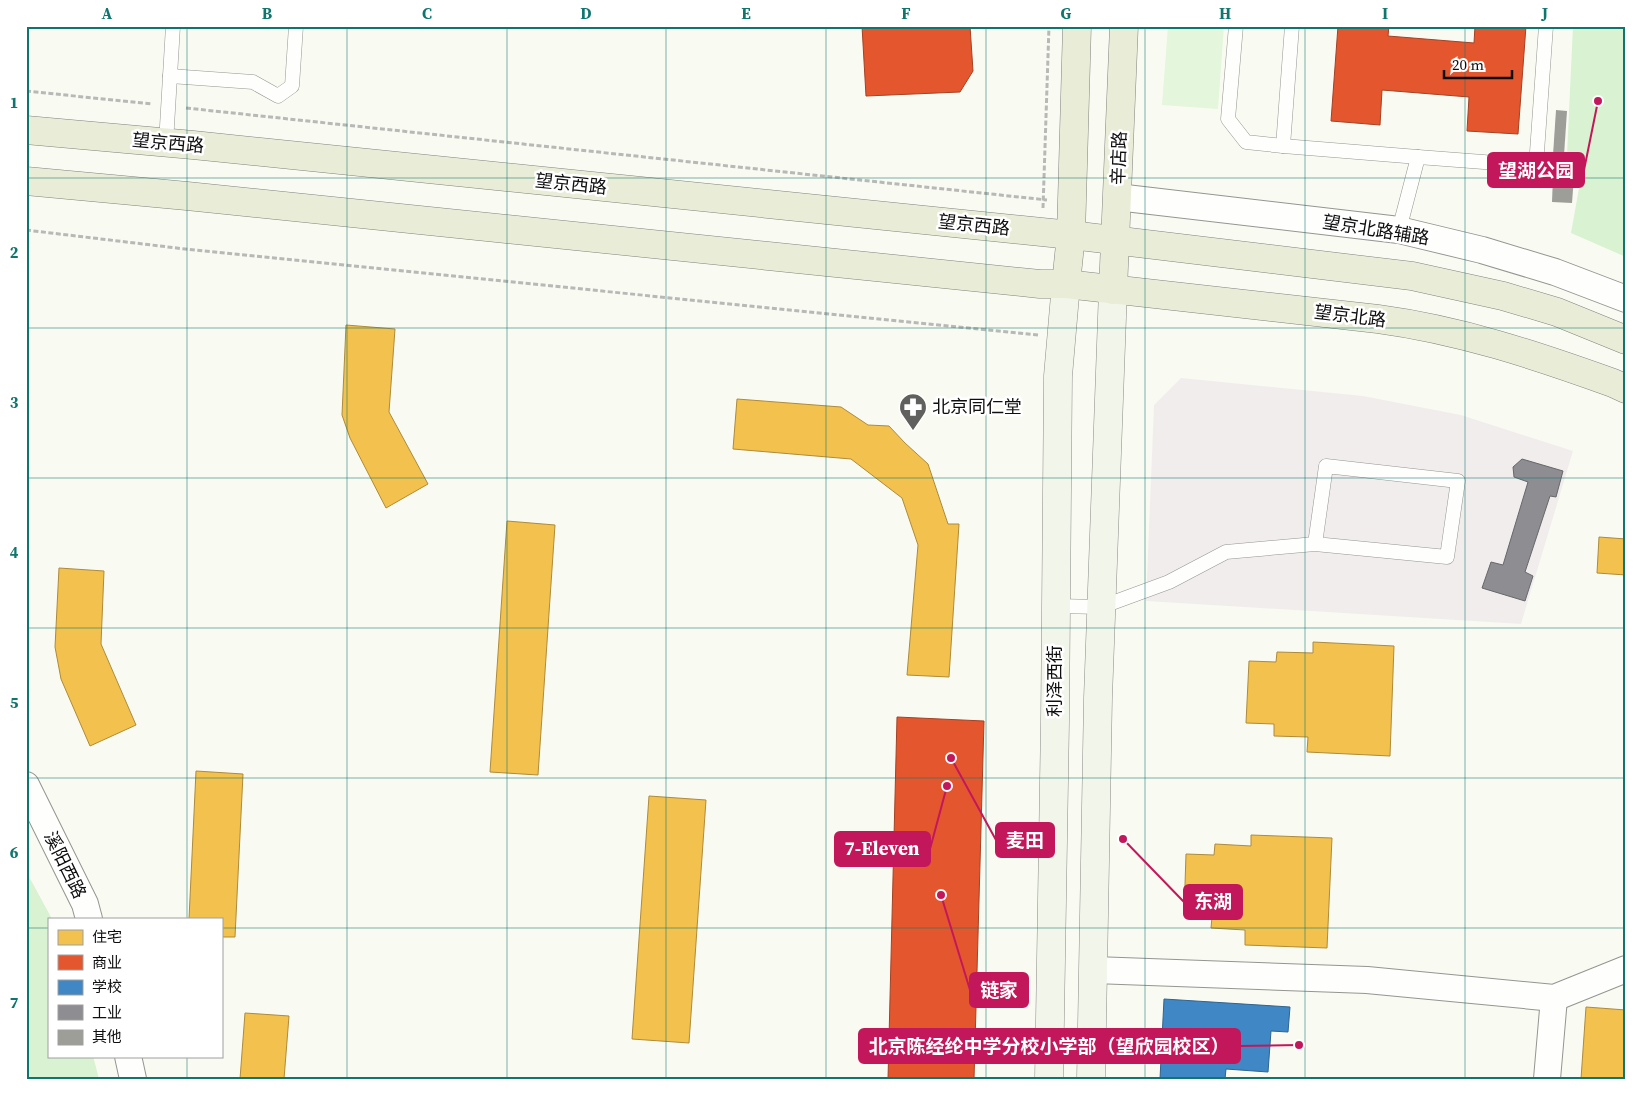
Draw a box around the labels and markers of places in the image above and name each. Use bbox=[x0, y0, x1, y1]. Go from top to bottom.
callout: 望湖公园 bbox=[1488, 153, 1584, 187]
pharmacy icon: 北京同仁堂 bbox=[898, 392, 928, 431]
place label: 北京同仁堂 bbox=[932, 394, 1022, 419]
callout: 麦田 bbox=[996, 823, 1054, 857]
callout: 7-Eleven bbox=[835, 832, 930, 866]
callout: 东湖 bbox=[1184, 885, 1242, 919]
callout: 链家 bbox=[970, 973, 1028, 1007]
callout: 北京陈经纶中学分校小学部（望欣园校区） bbox=[859, 1029, 1240, 1063]

